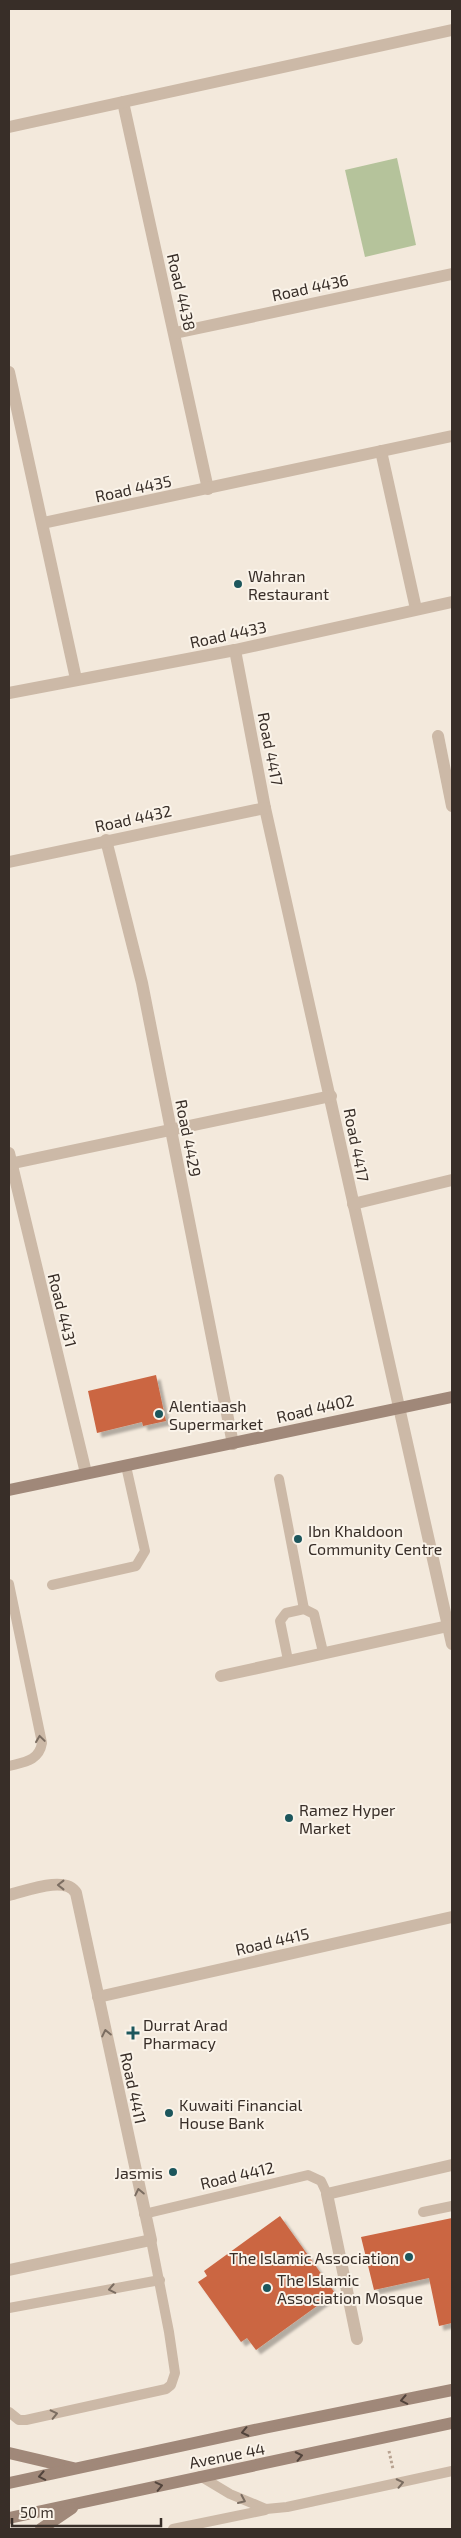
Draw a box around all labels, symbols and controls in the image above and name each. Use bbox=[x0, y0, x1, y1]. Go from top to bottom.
street label: Road 4438 bbox=[164, 252, 200, 332]
street label: Road 4436 bbox=[270, 270, 350, 304]
street label: Road 4435 bbox=[93, 471, 173, 505]
place label: Wahran Restaurant bbox=[248, 566, 329, 603]
marker: Wahran Restaurant bbox=[232, 578, 244, 590]
street label: Road 4433 bbox=[188, 617, 268, 651]
street label: Road 4417 bbox=[255, 711, 287, 787]
street label: Road 4432 bbox=[93, 801, 173, 835]
street label: Road 4429 bbox=[172, 1098, 206, 1178]
street label: Road 4417 bbox=[341, 1107, 373, 1183]
street label: Road 4431 bbox=[45, 1271, 81, 1349]
street label: Road 4402 bbox=[274, 1390, 356, 1426]
place label: Alentiaash Supermarket bbox=[169, 1396, 263, 1433]
marker: Alentiaash Supermarket bbox=[153, 1408, 165, 1420]
place label: Ibn Khaldoon Community Centre bbox=[308, 1521, 442, 1558]
marker: Ibn Khaldoon Community Centre bbox=[292, 1533, 304, 1545]
one-way arrow bbox=[36, 1735, 46, 1744]
place label: Ramez Hyper Market bbox=[299, 1800, 396, 1837]
marker: Ramez Hyper Market bbox=[283, 1812, 295, 1824]
one-way arrow bbox=[56, 1880, 64, 1890]
street label: Road 4415 bbox=[233, 1923, 311, 1959]
place label: Durrat Arad Pharmacy bbox=[143, 2015, 228, 2052]
marker: Durrat Arad Pharmacy bbox=[127, 2027, 139, 2039]
one-way arrow bbox=[101, 2029, 112, 2038]
street label: Road 4411 bbox=[117, 2050, 151, 2126]
place label: Kuwaiti Financial House Bank bbox=[179, 2095, 303, 2132]
marker: Kuwaiti Financial House Bank bbox=[163, 2107, 175, 2119]
street label: Road 4412 bbox=[198, 2157, 276, 2193]
place label: Jasmis bbox=[115, 2163, 163, 2182]
marker: Jasmis bbox=[167, 2166, 179, 2178]
one-way arrow bbox=[135, 2188, 145, 2197]
place label: The Islamic Association bbox=[229, 2248, 399, 2267]
marker: The Islamic Association bbox=[403, 2251, 415, 2263]
place label: The Islamic Association Mosque bbox=[277, 2270, 423, 2307]
marker: The Islamic Association Mosque bbox=[261, 2282, 273, 2294]
one-way arrow bbox=[107, 2283, 116, 2294]
one-way arrow bbox=[400, 2394, 409, 2404]
one-way arrow bbox=[50, 2409, 59, 2420]
one-way arrow bbox=[241, 2426, 250, 2437]
street label: Avenue 44 bbox=[187, 2438, 267, 2472]
one-way arrow bbox=[295, 2451, 304, 2462]
one-way arrow bbox=[37, 2471, 46, 2481]
one-way arrow bbox=[396, 2478, 405, 2488]
one-way arrow bbox=[155, 2481, 164, 2492]
one-way arrow bbox=[237, 2493, 246, 2504]
scale bar bbox=[12, 2496, 161, 2528]
text: 50 m bbox=[20, 2503, 54, 2521]

